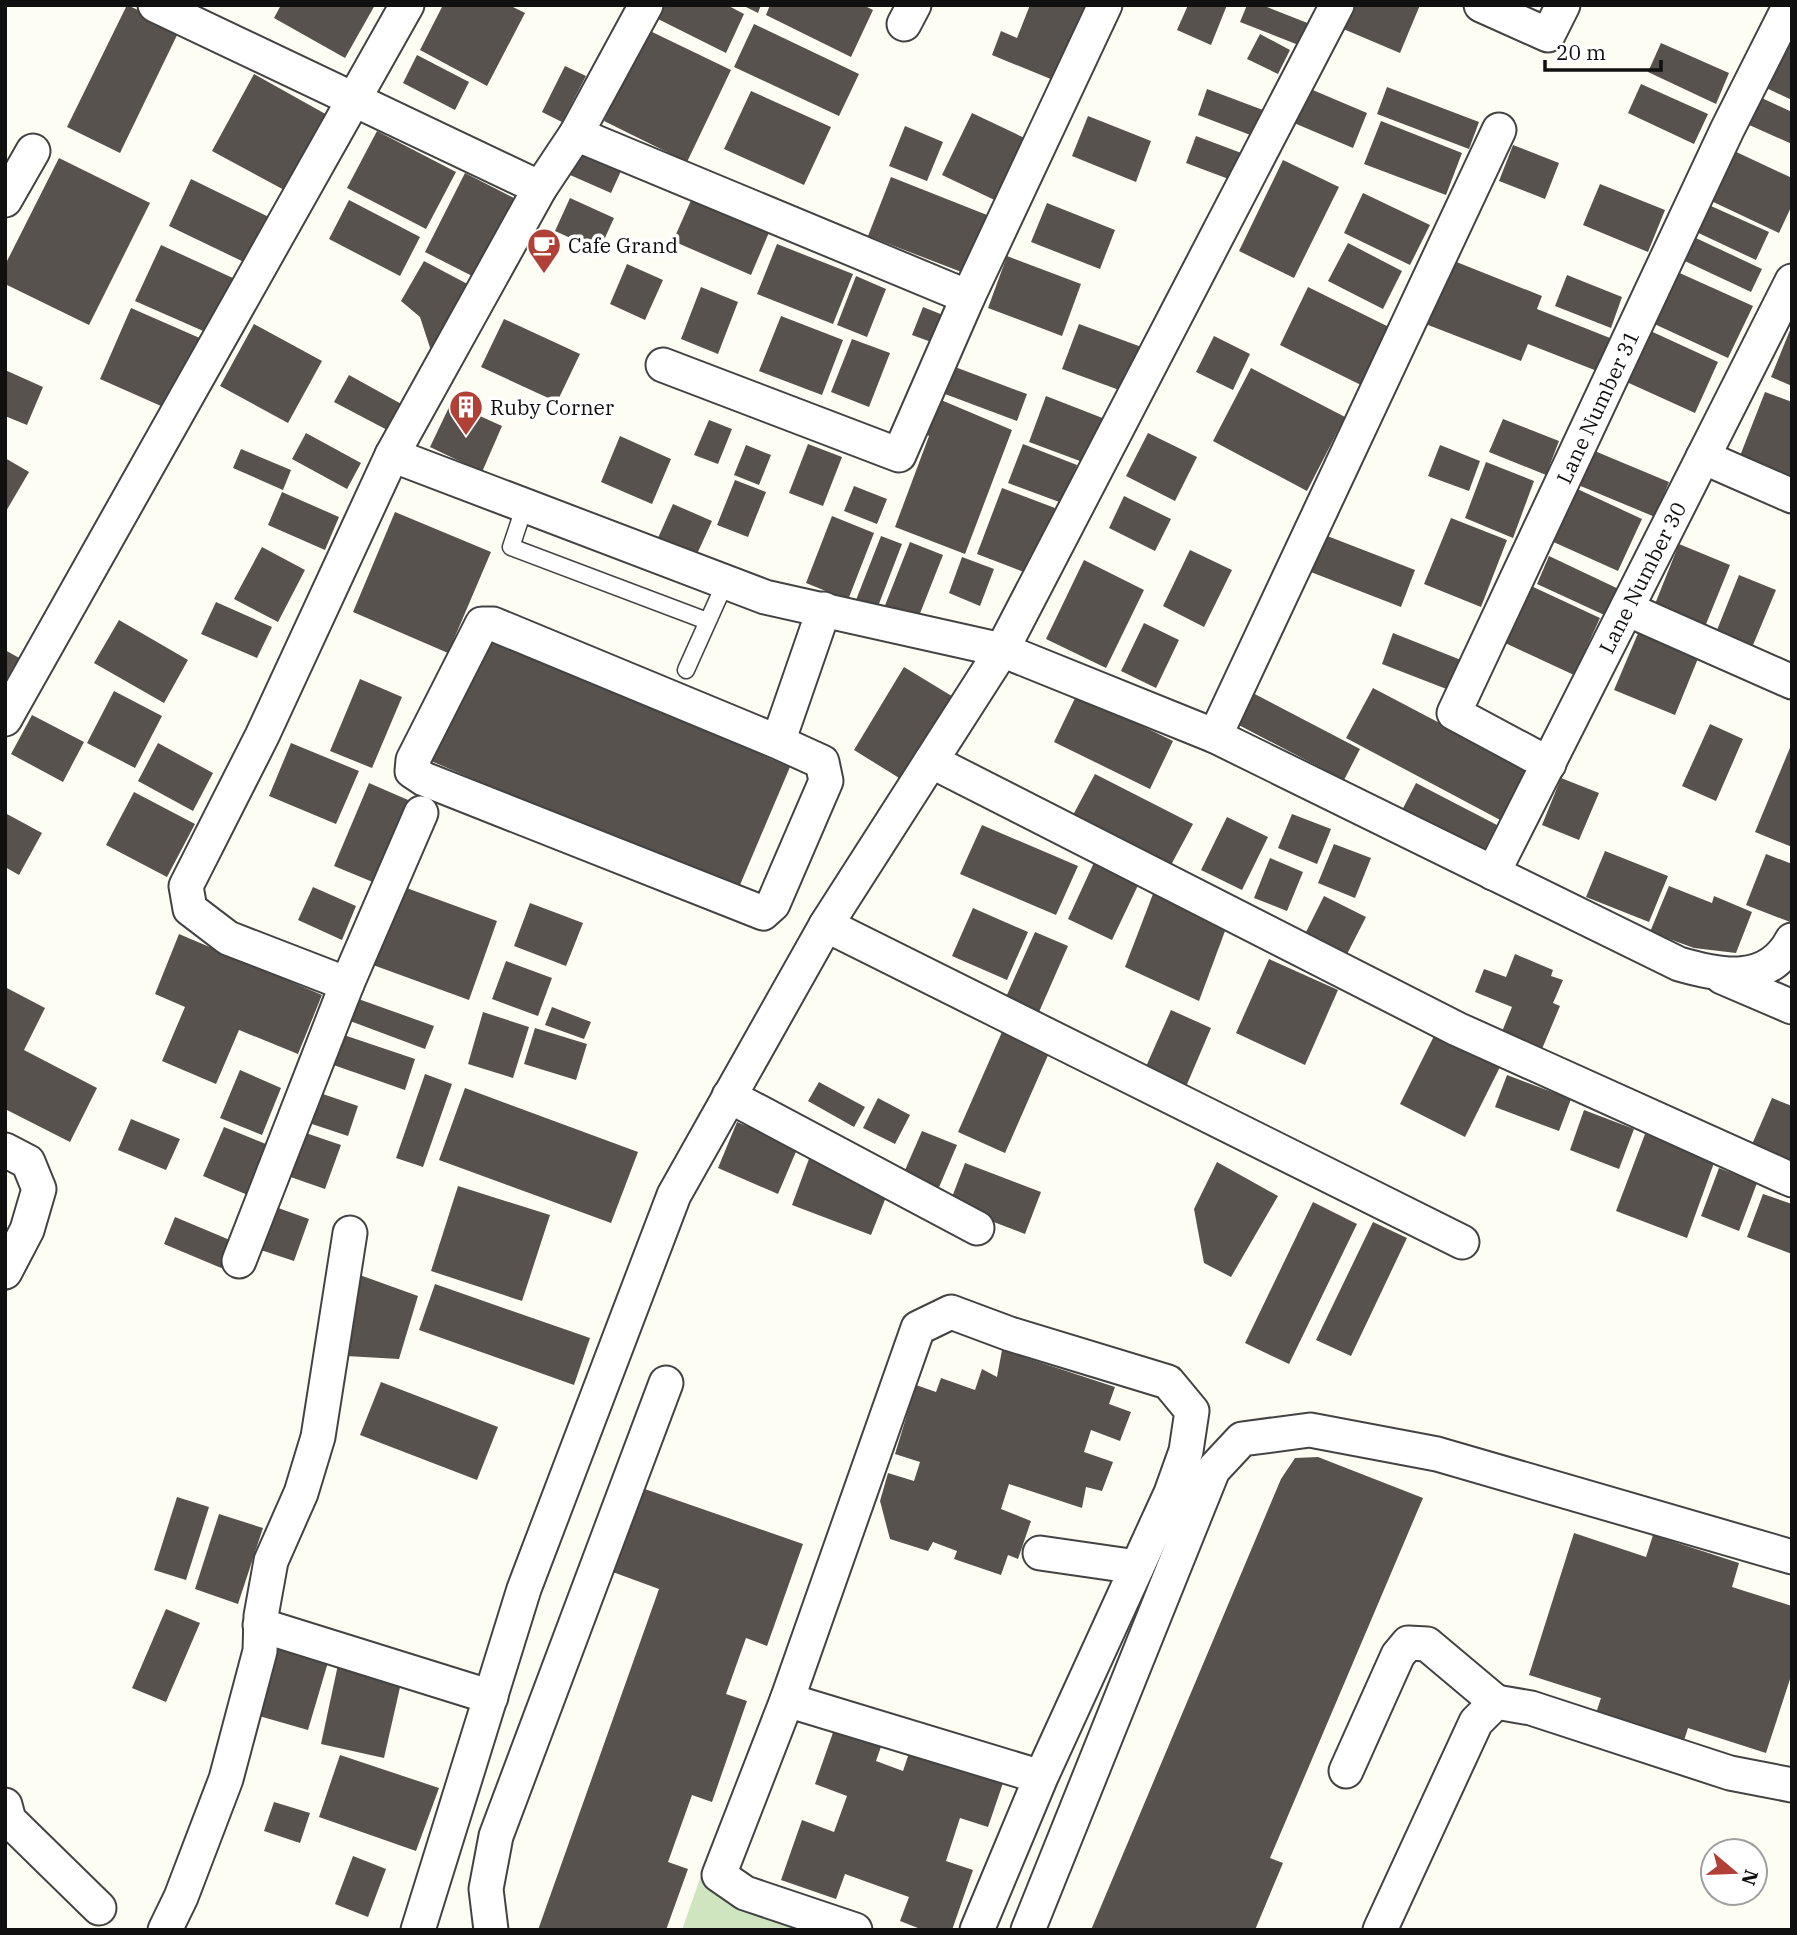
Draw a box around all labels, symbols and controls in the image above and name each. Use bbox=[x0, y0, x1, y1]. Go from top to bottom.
scale bar bbox=[1545, 28, 1660, 72]
text: 20 m bbox=[1556, 38, 1606, 66]
cafe icon: Cafe Grand bbox=[525, 226, 563, 275]
place label: Cafe Grand bbox=[568, 231, 678, 259]
street label: Lane Number 31 bbox=[1549, 325, 1645, 488]
building icon: Ruby Corner bbox=[447, 388, 485, 437]
place label: Ruby Corner bbox=[490, 393, 615, 421]
street label: Lane Number 30 bbox=[1592, 497, 1692, 658]
north arrow bbox=[1699, 1837, 1769, 1907]
text: N bbox=[1736, 1867, 1764, 1889]

